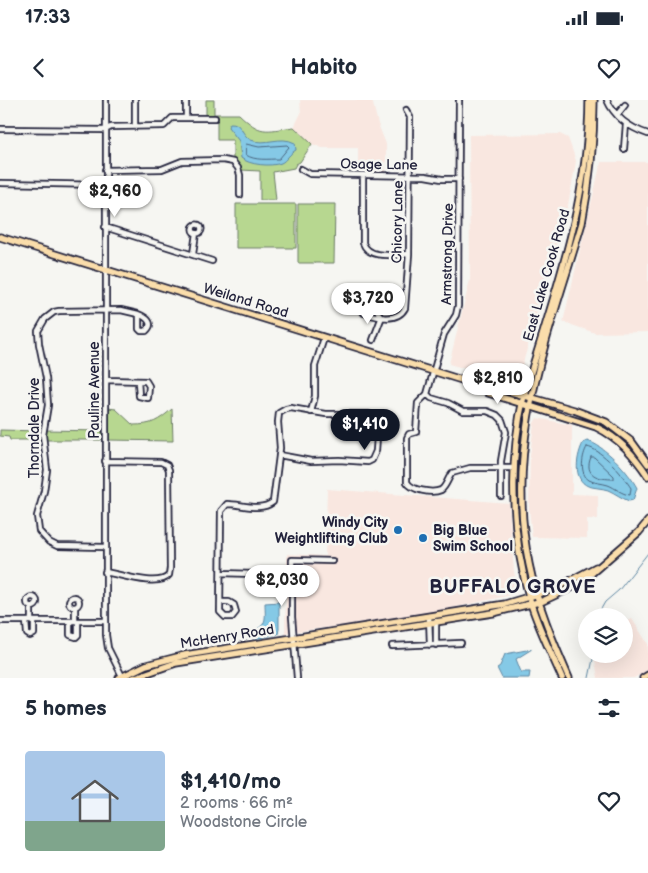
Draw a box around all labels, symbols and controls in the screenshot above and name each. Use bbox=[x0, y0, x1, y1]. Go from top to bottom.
text: 17:33 bbox=[25, 6, 70, 29]
icon: back bbox=[25, 54, 53, 82]
text: Habito bbox=[291, 54, 357, 81]
icon: heart bbox=[595, 54, 623, 82]
street label: Osage Lane bbox=[340, 155, 418, 174]
pin: $2,960 bbox=[74, 176, 156, 218]
street label: Chicory Lane bbox=[388, 180, 407, 264]
text: $2,960 bbox=[89, 182, 141, 201]
street label: Armstrong Drive bbox=[438, 203, 457, 305]
street label: East Lake Cook Road bbox=[519, 207, 574, 343]
street label: Weiland Road bbox=[201, 279, 290, 321]
pin: $3,720 bbox=[327, 282, 409, 325]
text: $3,720 bbox=[342, 289, 394, 308]
street label: Pauline Avenue bbox=[86, 341, 103, 439]
pin: $2,810 bbox=[457, 362, 539, 405]
text: $2,810 bbox=[473, 369, 523, 388]
street label: Thorndale Drive bbox=[26, 378, 43, 478]
pin: $1,410 bbox=[324, 408, 406, 451]
text: $1,410 bbox=[342, 415, 388, 434]
place label: Windy City Weightlifting Club bbox=[275, 514, 389, 547]
place label: Big Blue Swim School bbox=[433, 522, 513, 555]
marker: Windy City Weightlifting Club bbox=[392, 524, 404, 536]
marker: Big Blue Swim School bbox=[417, 532, 429, 544]
pin: $2,030 bbox=[241, 564, 323, 607]
text: $2,030 bbox=[256, 571, 308, 590]
district label: BUFFALO GROVE bbox=[429, 576, 597, 599]
map controls bbox=[578, 608, 633, 663]
button: layers bbox=[578, 608, 633, 663]
street label: McHenry Road bbox=[179, 621, 275, 652]
icon: filters bbox=[595, 694, 623, 722]
text: 5 homes bbox=[25, 696, 107, 721]
text: $1,410/mo bbox=[180, 769, 281, 794]
icon: home bbox=[65, 771, 125, 831]
icon: heart bbox=[595, 787, 623, 815]
text: 2 rooms · 66 m² bbox=[180, 794, 293, 813]
text: Woodstone Circle bbox=[180, 813, 307, 832]

